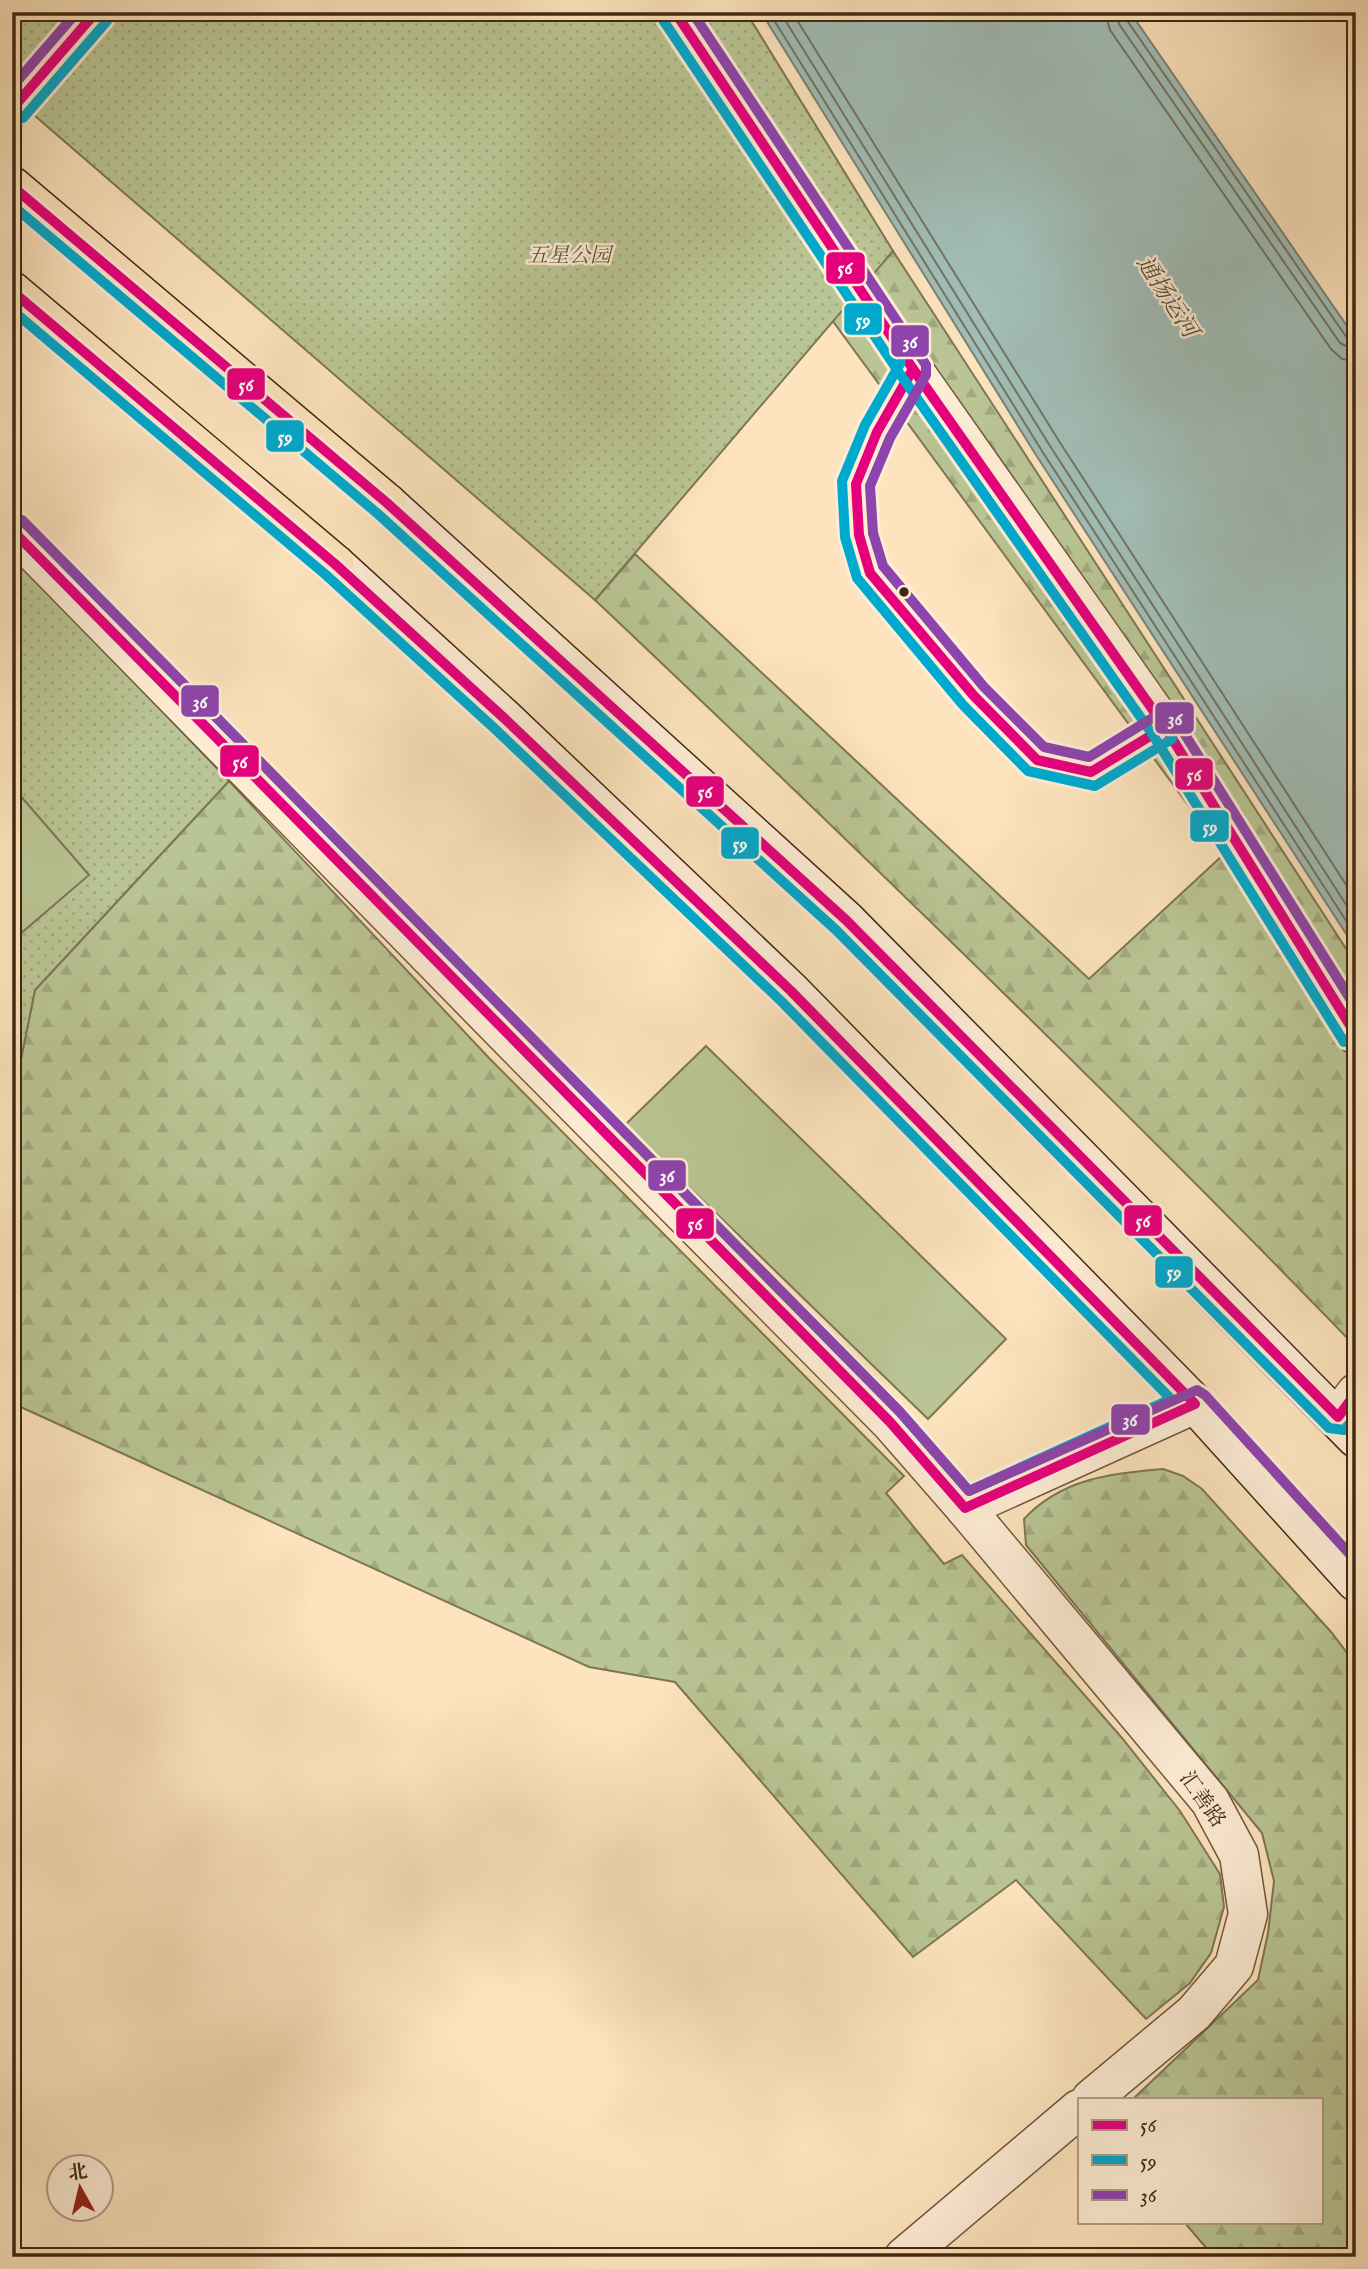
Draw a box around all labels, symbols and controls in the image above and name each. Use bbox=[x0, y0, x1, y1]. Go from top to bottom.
park label: 五星公园 bbox=[527, 243, 614, 270]
water label: 通扬运河 bbox=[1130, 250, 1206, 347]
line badge: 56 bbox=[825, 251, 866, 285]
text: 56 bbox=[838, 257, 853, 281]
line badge: 59 bbox=[843, 302, 883, 336]
text: 59 bbox=[855, 309, 871, 333]
line badge: 36 bbox=[890, 324, 930, 358]
text: 36 bbox=[902, 331, 919, 355]
line badge: 56 bbox=[226, 367, 266, 401]
text: 56 bbox=[239, 374, 254, 398]
line badge: 59 bbox=[265, 419, 305, 453]
text: 59 bbox=[277, 426, 293, 450]
unlabelled marker bbox=[897, 585, 911, 599]
line badge: 36 bbox=[180, 684, 220, 718]
text: 36 bbox=[192, 691, 209, 715]
line badge: 36 bbox=[1154, 701, 1195, 735]
text: 36 bbox=[1167, 708, 1184, 732]
line badge: 56 bbox=[219, 744, 260, 778]
text: 56 bbox=[233, 751, 248, 775]
line badge: 56 bbox=[1174, 757, 1214, 791]
text: 56 bbox=[1187, 764, 1202, 788]
line badge: 56 bbox=[685, 775, 725, 808]
text: 56 bbox=[698, 781, 713, 805]
line badge: 59 bbox=[1189, 809, 1230, 843]
text: 59 bbox=[1202, 816, 1218, 840]
line badge: 59 bbox=[720, 826, 760, 860]
text: 59 bbox=[732, 833, 748, 857]
line badge: 36 bbox=[647, 1159, 687, 1192]
text: 36 bbox=[659, 1165, 676, 1189]
line badge: 56 bbox=[1123, 1204, 1163, 1237]
line badge: 56 bbox=[675, 1207, 715, 1240]
text: 56 bbox=[1136, 1210, 1151, 1234]
text: 56 bbox=[688, 1213, 703, 1237]
line badge: 59 bbox=[1154, 1255, 1194, 1289]
text: 59 bbox=[1166, 1261, 1182, 1285]
line badge: 36 bbox=[1110, 1403, 1151, 1436]
text: 36 bbox=[1122, 1409, 1139, 1433]
street label: 汇善路 bbox=[1173, 1766, 1231, 1833]
legend bbox=[1078, 2098, 1322, 2224]
text: 56 bbox=[1140, 2113, 1158, 2140]
text: 59 bbox=[1140, 2149, 1157, 2176]
north arrow bbox=[46, 2154, 116, 2224]
text: 北 bbox=[67, 2160, 89, 2186]
text: 36 bbox=[1140, 2183, 1158, 2210]

